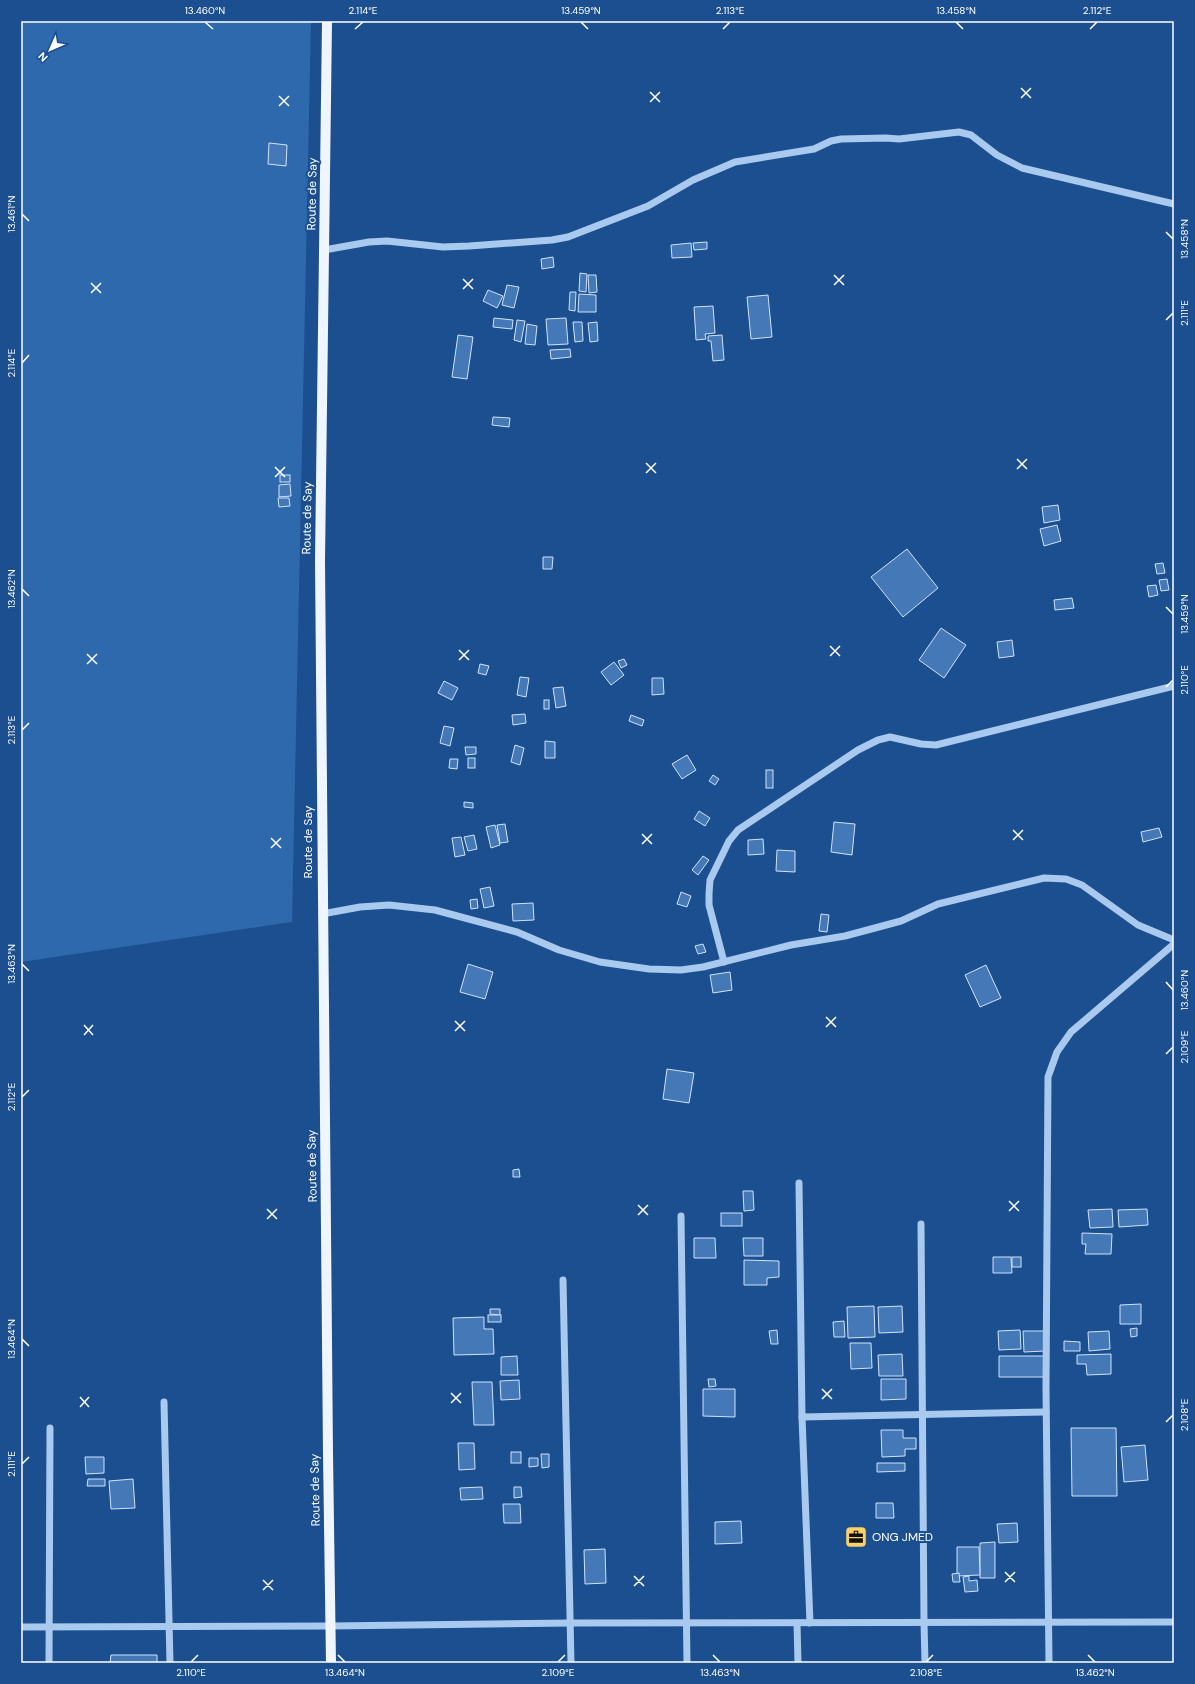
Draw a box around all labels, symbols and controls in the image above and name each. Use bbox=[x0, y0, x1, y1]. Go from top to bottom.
text: 13.460°N bbox=[185, 4, 225, 17]
text: 2.114°E bbox=[349, 4, 378, 17]
text: 13.459°N bbox=[561, 4, 601, 17]
text: 2.113°E bbox=[716, 4, 745, 17]
text: 13.458°N bbox=[936, 4, 976, 17]
text: 2.112°E bbox=[1083, 4, 1112, 17]
north arrow bbox=[30, 30, 70, 70]
text: N bbox=[35, 49, 51, 65]
street label: Route de Say bbox=[303, 157, 321, 231]
text: 13.461°N bbox=[5, 196, 18, 232]
text: 13.458°N bbox=[1178, 219, 1191, 259]
text: 2.111°E bbox=[1178, 300, 1191, 326]
text: 2.114°E bbox=[5, 348, 18, 377]
street label: Route de Say bbox=[298, 481, 316, 555]
text: 13.462°N bbox=[5, 569, 18, 609]
text: 13.459°N bbox=[1178, 594, 1191, 634]
text: 2.110°E bbox=[1178, 665, 1191, 695]
text: 2.113°E bbox=[5, 715, 18, 744]
street label: Route de Say bbox=[300, 805, 316, 878]
text: 13.463°N bbox=[5, 944, 18, 984]
text: 13.460°N bbox=[1178, 970, 1191, 1010]
text: 2.109°E bbox=[1178, 1030, 1191, 1063]
text: 2.112°E bbox=[5, 1082, 18, 1111]
street label: Route de Say bbox=[303, 1129, 321, 1203]
text: 13.464°N bbox=[5, 1319, 18, 1359]
text: 2.108°E bbox=[1178, 1398, 1191, 1431]
text: 2.111°E bbox=[5, 1451, 18, 1477]
street label: Route de Say bbox=[306, 1453, 324, 1527]
office icon: ONG JMED bbox=[843, 1524, 869, 1550]
place label: ONG JMED bbox=[872, 1529, 933, 1545]
text: 2.110°E bbox=[176, 1666, 206, 1679]
text: 13.464°N bbox=[325, 1666, 365, 1679]
text: 2.109°E bbox=[542, 1666, 575, 1679]
text: 13.463°N bbox=[700, 1666, 740, 1679]
text: 2.108°E bbox=[910, 1666, 943, 1679]
text: 13.462°N bbox=[1075, 1666, 1115, 1679]

